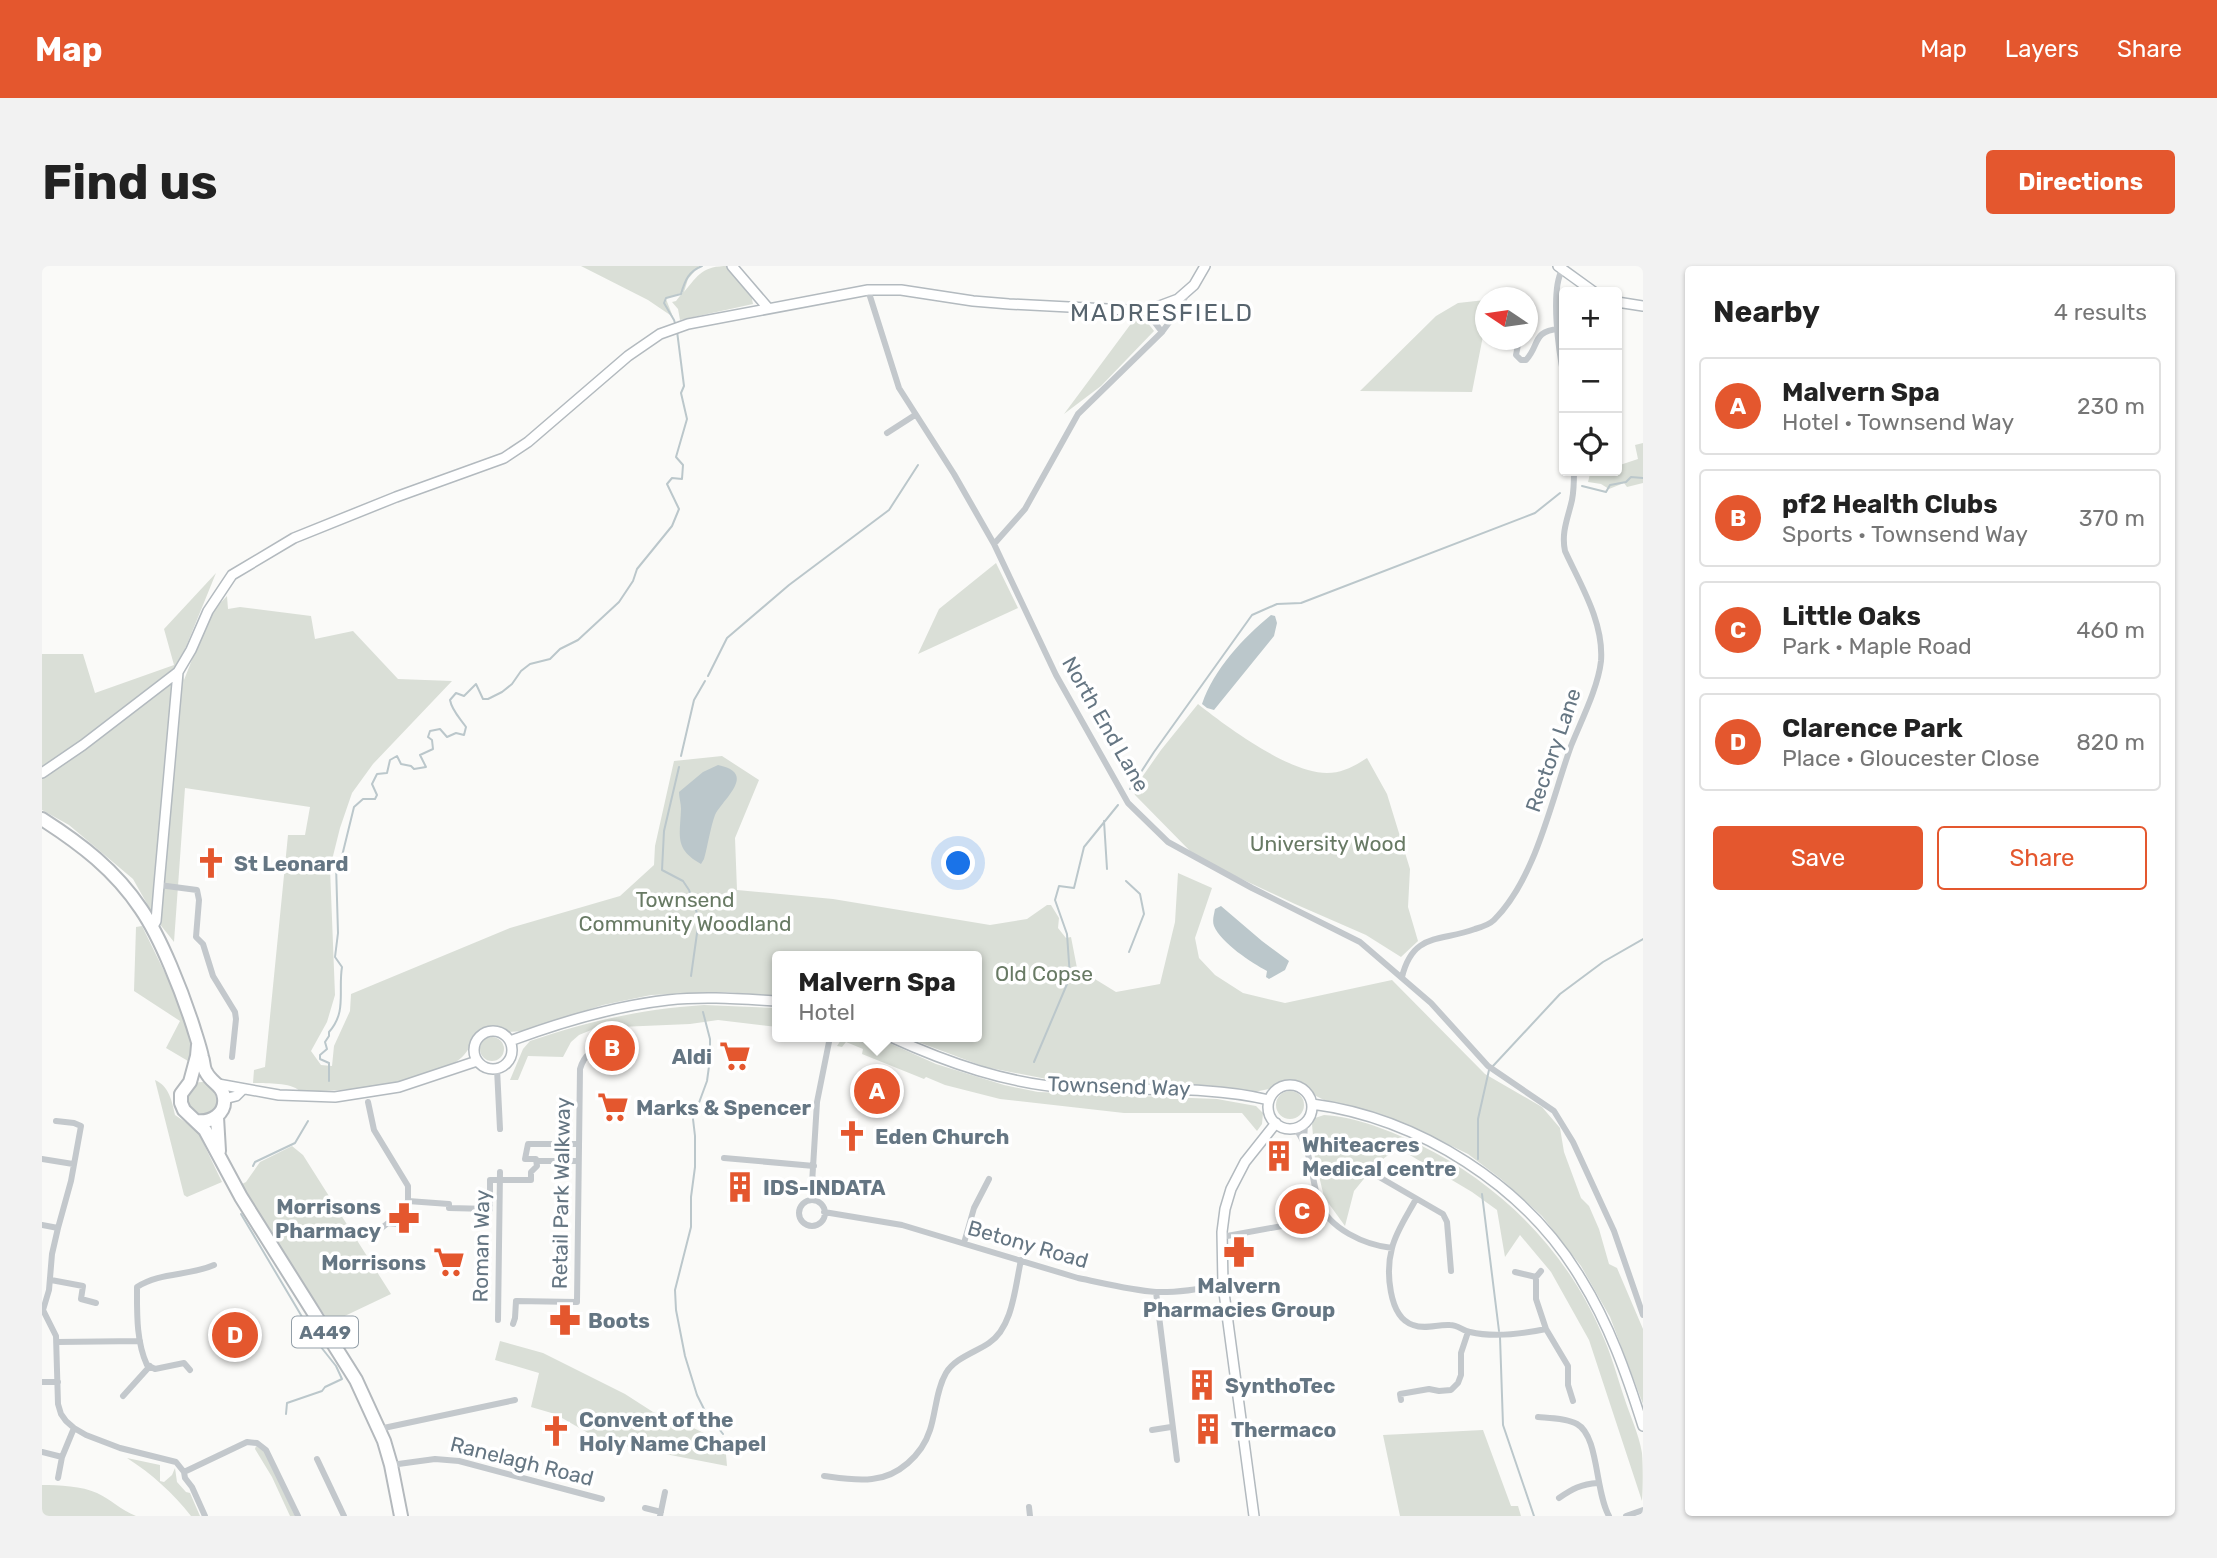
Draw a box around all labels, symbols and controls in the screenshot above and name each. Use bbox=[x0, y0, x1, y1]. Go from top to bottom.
text: Map bbox=[35, 30, 103, 69]
text: Map bbox=[1920, 35, 1967, 63]
text: Layers bbox=[2005, 35, 2079, 63]
text: Share bbox=[2117, 35, 2182, 63]
button: Directions bbox=[1986, 150, 2175, 214]
text: Find us bbox=[42, 153, 218, 211]
north arrow bbox=[1475, 287, 1538, 350]
map controls bbox=[1559, 287, 1622, 476]
button: + bbox=[1559, 287, 1622, 350]
text: Nearby bbox=[1713, 294, 1820, 330]
text: 4 results bbox=[2054, 298, 2147, 326]
district label: MADRESFIELD bbox=[1070, 299, 1254, 327]
button: − bbox=[1559, 350, 1622, 413]
text: Malvern Spa bbox=[1782, 377, 1940, 408]
text: A bbox=[1730, 392, 1746, 420]
text: 230 m bbox=[2077, 392, 2145, 420]
text: Hotel · Townsend Way bbox=[1782, 408, 2014, 436]
button: locate bbox=[1559, 413, 1622, 476]
text: pf2 Health Clubs bbox=[1782, 489, 1998, 520]
text: B bbox=[1730, 504, 1746, 532]
text: 370 m bbox=[2079, 504, 2145, 532]
text: Sports · Townsend Way bbox=[1782, 520, 2028, 548]
text: Little Oaks bbox=[1782, 601, 1921, 632]
text: C bbox=[1730, 616, 1746, 644]
text: 460 m bbox=[2076, 616, 2145, 644]
text: Park · Maple Road bbox=[1782, 632, 1972, 660]
street label: North End Lane bbox=[1057, 652, 1155, 796]
street label: Rectory Lane bbox=[1520, 685, 1586, 815]
text: Clarence Park bbox=[1782, 713, 1963, 744]
text: D bbox=[1730, 728, 1746, 756]
text: 820 m bbox=[2076, 728, 2145, 756]
text: Place · Gloucester Close bbox=[1782, 744, 2040, 772]
button: Save bbox=[1713, 826, 1923, 890]
button: Share bbox=[1937, 826, 2147, 890]
park label: University Wood bbox=[1250, 831, 1406, 856]
church icon: St Leonard bbox=[194, 846, 228, 880]
your location bbox=[941, 846, 975, 880]
place label: St Leonard bbox=[234, 851, 349, 876]
park label: Townsend Community Woodland bbox=[579, 887, 791, 936]
popup bbox=[772, 951, 982, 1042]
park label: Old Copse bbox=[995, 961, 1093, 986]
text: Malvern Spa bbox=[798, 967, 956, 998]
text: Hotel bbox=[798, 998, 855, 1026]
pin: B bbox=[589, 1022, 635, 1074]
supermarket icon: Aldi bbox=[718, 1039, 752, 1073]
place label: Aldi bbox=[672, 1044, 712, 1069]
pin: A bbox=[854, 1065, 900, 1117]
street label: Townsend Way bbox=[1047, 1071, 1191, 1101]
supermarket icon: Marks & Spencer bbox=[596, 1090, 630, 1124]
place label: Marks & Spencer bbox=[636, 1095, 812, 1120]
street label: Retail Park Walkway bbox=[547, 1096, 575, 1289]
church icon: Eden Church bbox=[835, 1119, 869, 1153]
place label: Eden Church bbox=[875, 1124, 1009, 1149]
place label: Whiteacres Medical centre bbox=[1302, 1132, 1456, 1181]
building icon: Whiteacres Medical centre bbox=[1262, 1139, 1296, 1173]
building icon: IDS-INDATA bbox=[723, 1170, 757, 1204]
place label: IDS-INDATA bbox=[763, 1175, 886, 1200]
pin: C bbox=[1279, 1185, 1325, 1237]
street label: Roman Way bbox=[468, 1189, 494, 1303]
place label: Morrisons Pharmacy bbox=[275, 1194, 381, 1243]
pharmacy icon: Morrisons Pharmacy bbox=[387, 1201, 421, 1235]
street label: Betony Road bbox=[965, 1215, 1091, 1273]
pharmacy icon: Malvern Pharmacies Group bbox=[1222, 1235, 1256, 1269]
supermarket icon: Morrisons bbox=[432, 1245, 466, 1279]
place label: Morrisons bbox=[321, 1250, 426, 1275]
place label: Malvern Pharmacies Group bbox=[1143, 1273, 1335, 1322]
pharmacy icon: Boots bbox=[548, 1303, 582, 1337]
place label: Boots bbox=[588, 1308, 650, 1333]
pin: D bbox=[212, 1309, 258, 1361]
road number: A449 bbox=[292, 1316, 358, 1348]
building icon: SynthoTec bbox=[1185, 1368, 1219, 1402]
place label: SynthoTec bbox=[1225, 1373, 1335, 1398]
place label: Convent of the Holy Name Chapel bbox=[579, 1407, 766, 1456]
building icon: Thermaco bbox=[1191, 1412, 1225, 1446]
church icon: Convent of the Holy Name Chapel bbox=[539, 1414, 573, 1448]
place label: Thermaco bbox=[1231, 1417, 1336, 1442]
street label: Ranelagh Road bbox=[448, 1431, 596, 1491]

